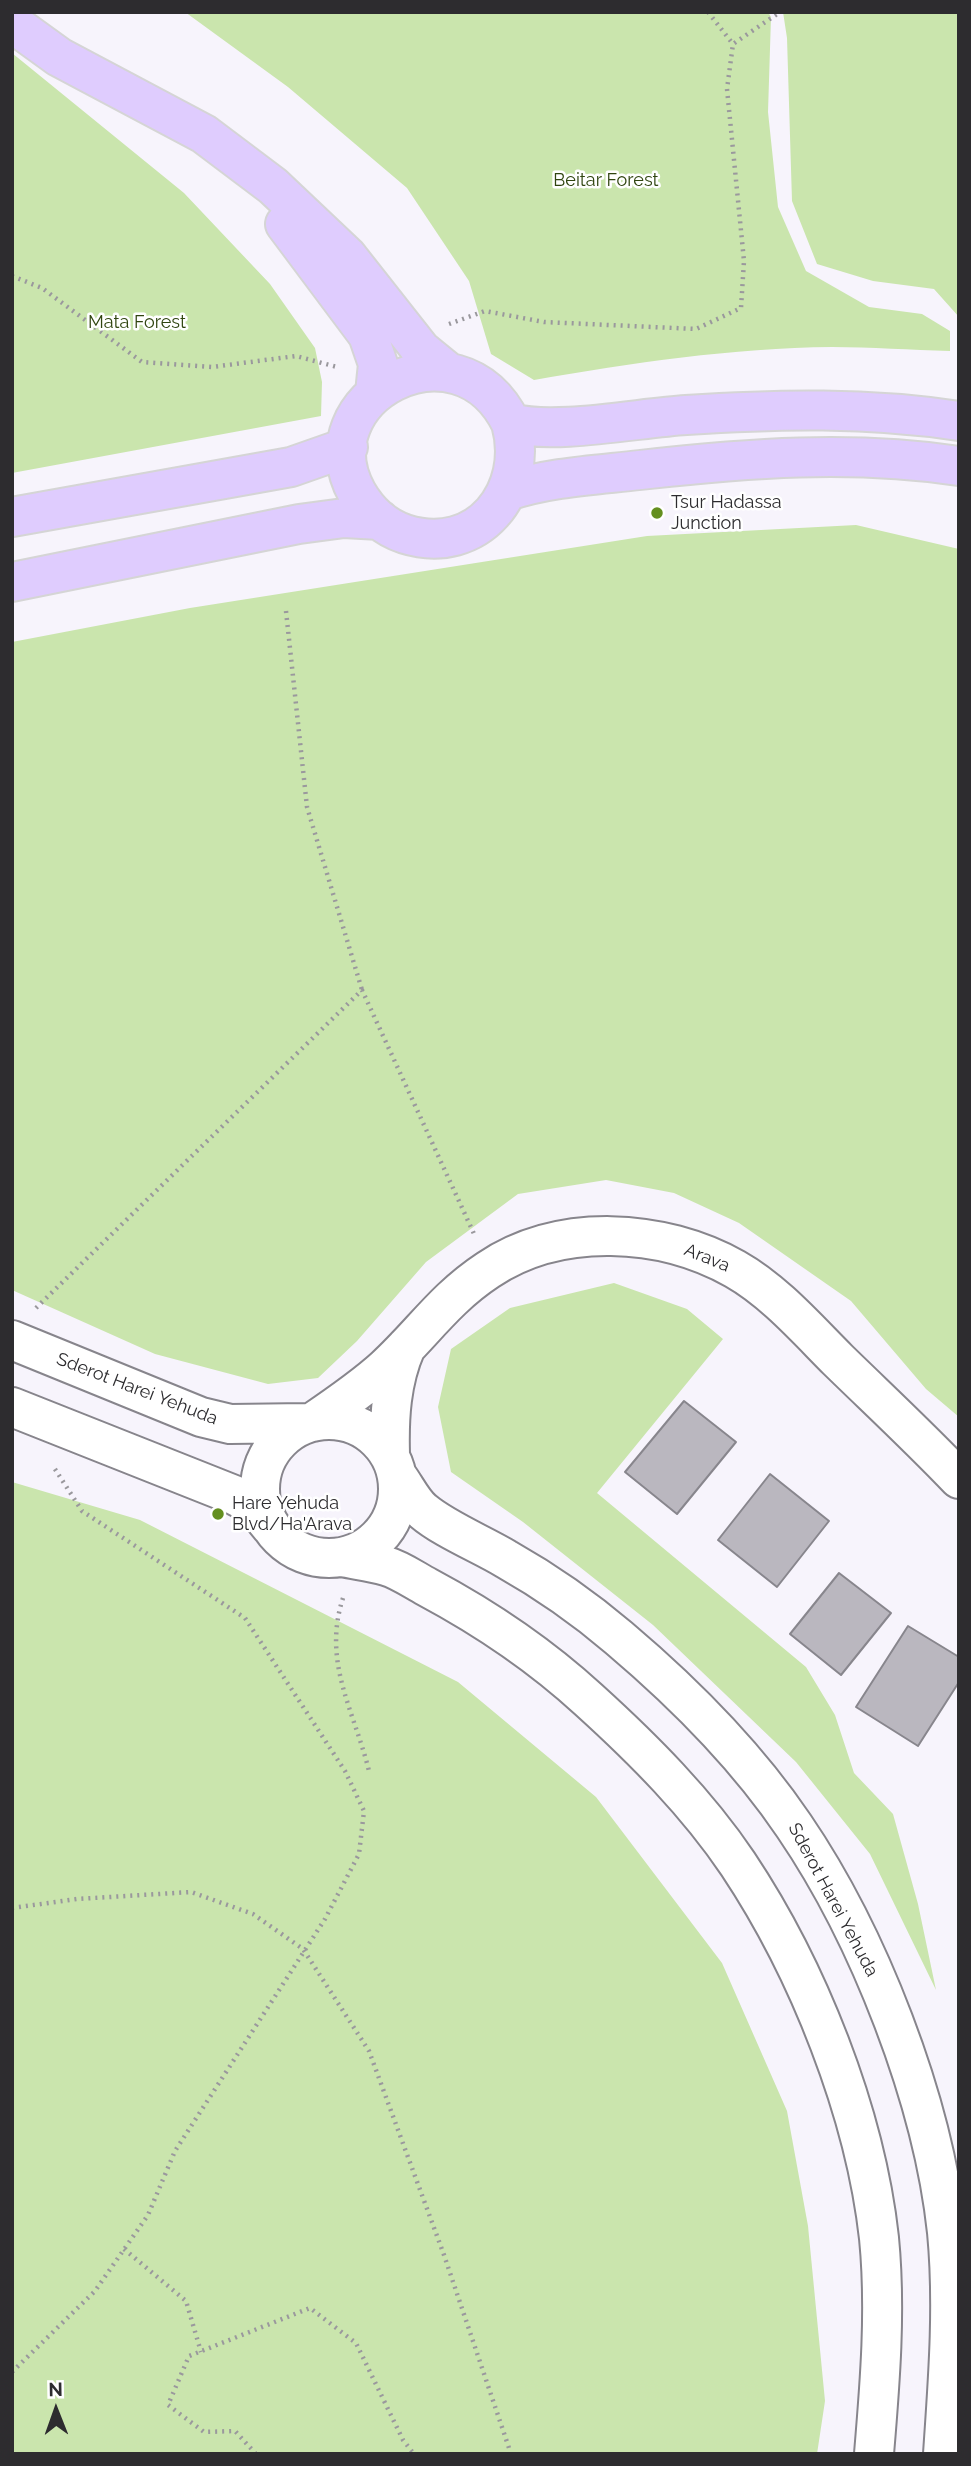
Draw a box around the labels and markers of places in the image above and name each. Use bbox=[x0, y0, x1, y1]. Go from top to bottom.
place label: Tsur Hadassa Junction bbox=[671, 492, 782, 534]
marker: Tsur Hadassa Junction bbox=[649, 505, 665, 521]
place label: Hare Yehuda Blvd/Ha'Arava bbox=[232, 1493, 352, 1536]
marker: Hare Yehuda Blvd/Ha'Arava bbox=[210, 1506, 226, 1522]

